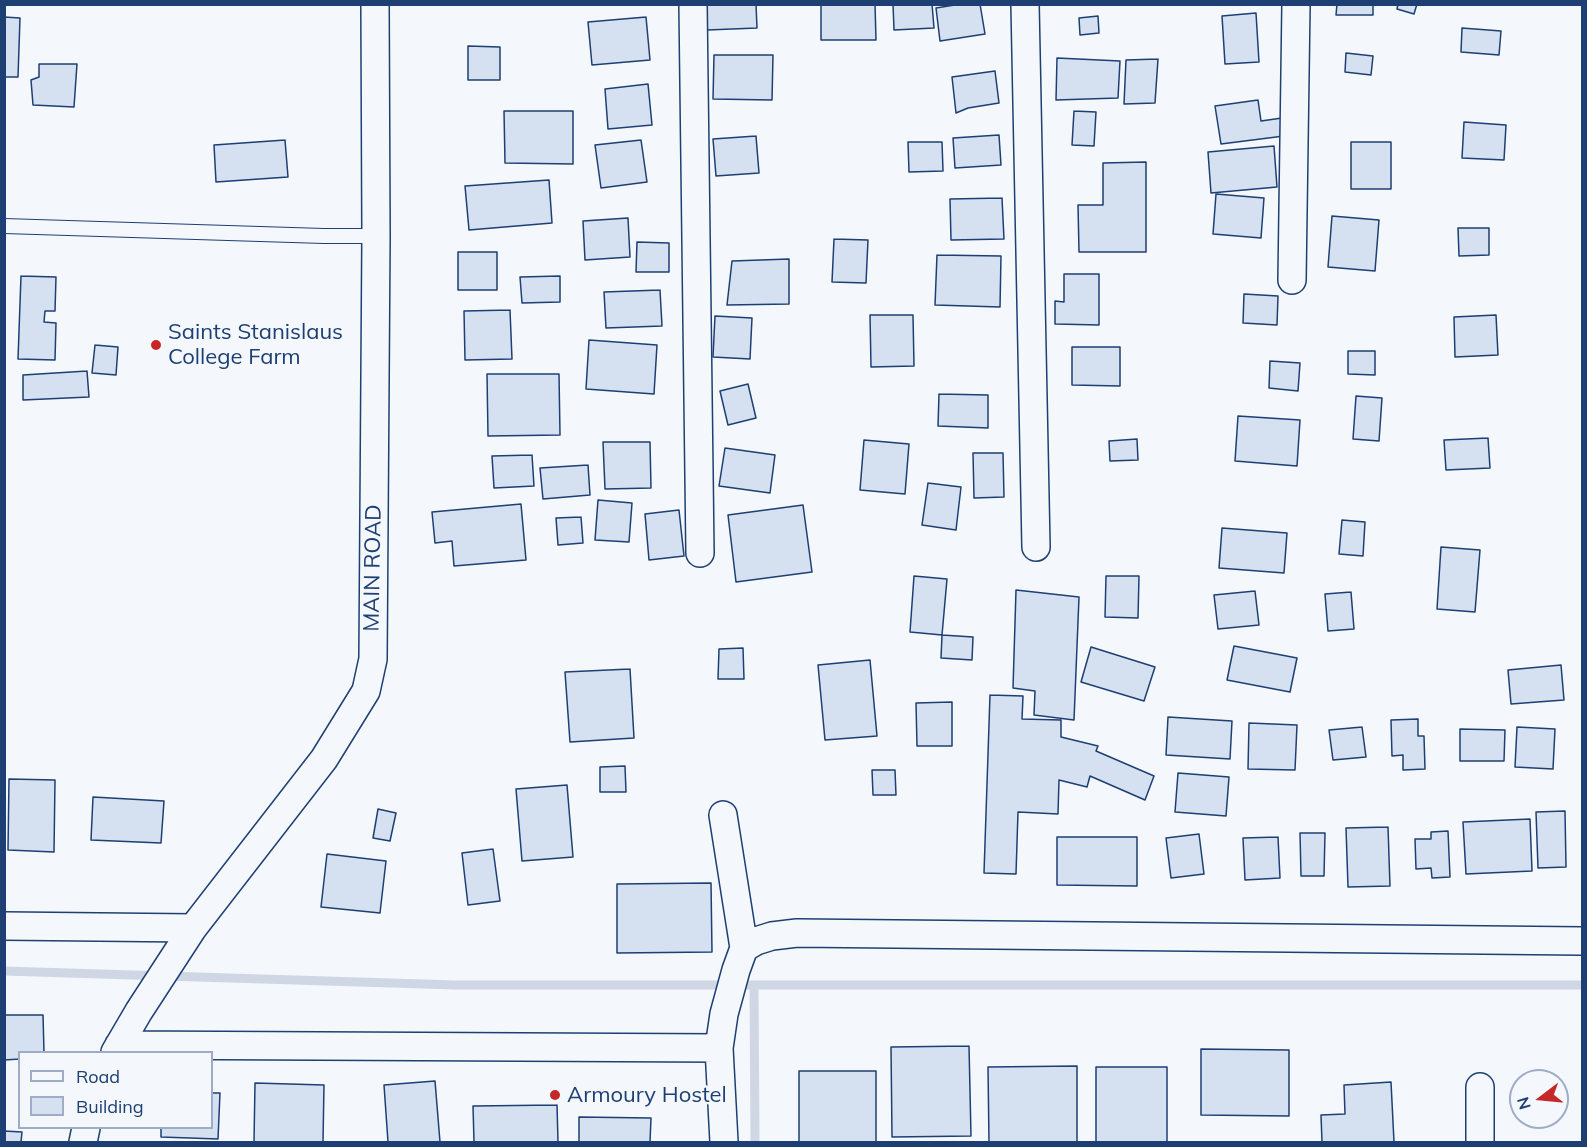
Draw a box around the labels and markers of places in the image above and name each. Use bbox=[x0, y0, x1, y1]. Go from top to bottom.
place label: Saints Stanislaus College Farm bbox=[168, 319, 343, 370]
marker: Saints Stanislaus College Farm bbox=[149, 338, 163, 352]
place label: Armoury Hostel bbox=[567, 1082, 727, 1108]
marker: Armoury Hostel bbox=[548, 1088, 562, 1102]

